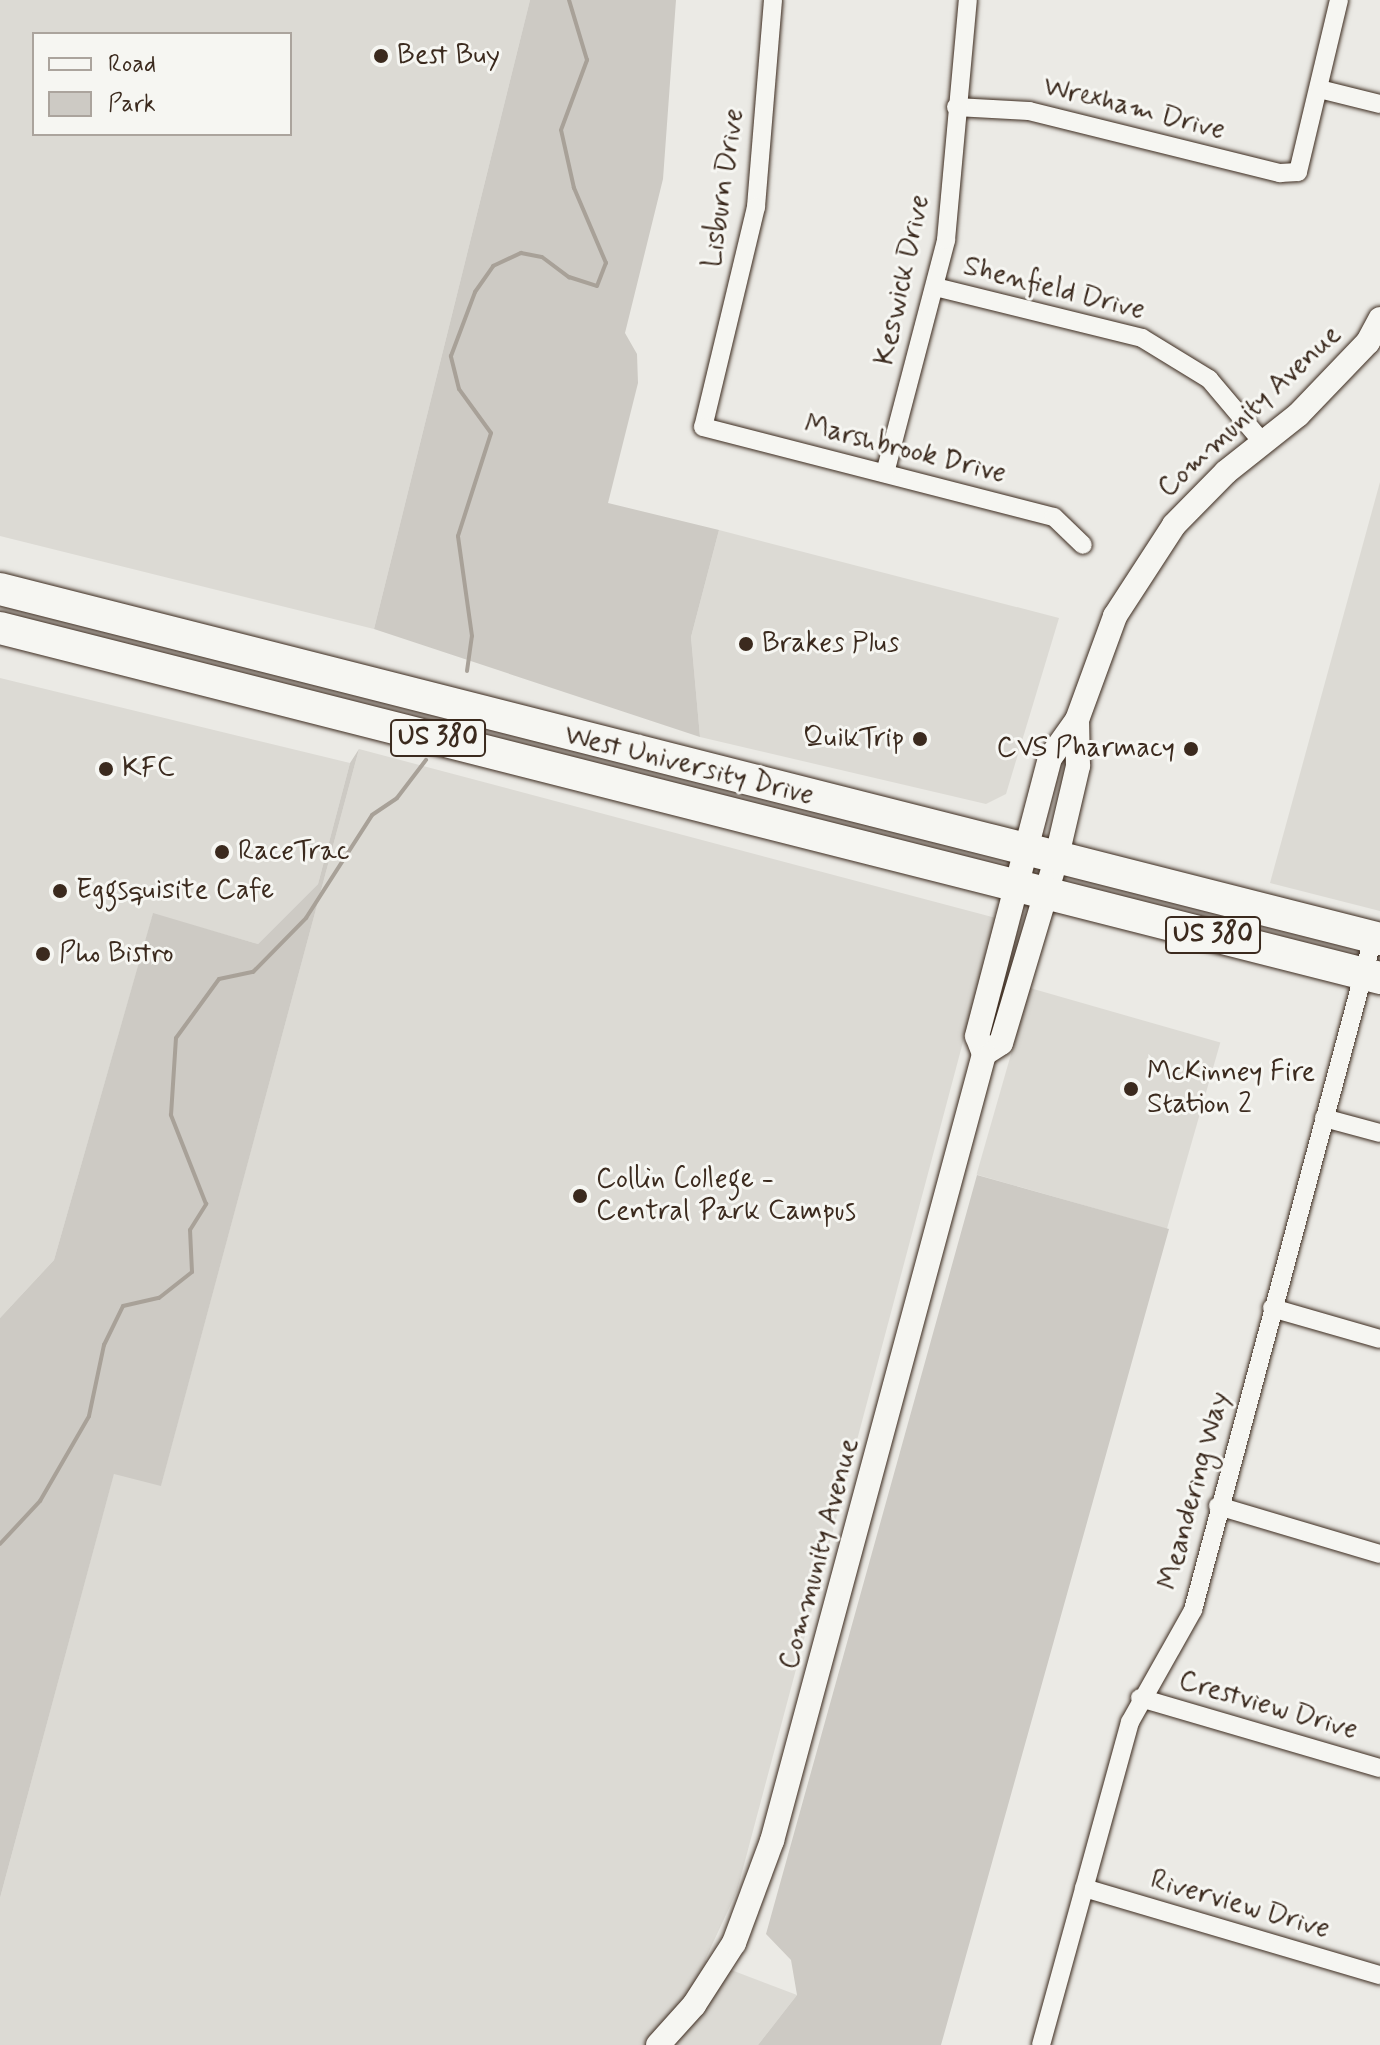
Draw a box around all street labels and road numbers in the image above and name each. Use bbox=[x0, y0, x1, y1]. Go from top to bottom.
street label: Wrexham Drive bbox=[1041, 70, 1227, 148]
street label: Lisburn Drive bbox=[696, 108, 752, 268]
street label: Keswick Drive bbox=[869, 193, 937, 367]
street label: Shenfield Drive bbox=[961, 250, 1147, 328]
street label: Community Avenue bbox=[1152, 319, 1348, 505]
street label: Marshbrook Drive bbox=[801, 409, 1009, 491]
road number: US 380 bbox=[390, 716, 486, 760]
street label: West University Drive bbox=[561, 719, 817, 813]
road number: US 380 bbox=[1165, 913, 1261, 957]
street label: Meandering Way bbox=[1152, 1388, 1238, 1594]
street label: Community Avenue bbox=[773, 1435, 867, 1673]
street label: Crestview Drive bbox=[1176, 1665, 1360, 1747]
street label: Riverview Drive bbox=[1148, 1864, 1332, 1946]

